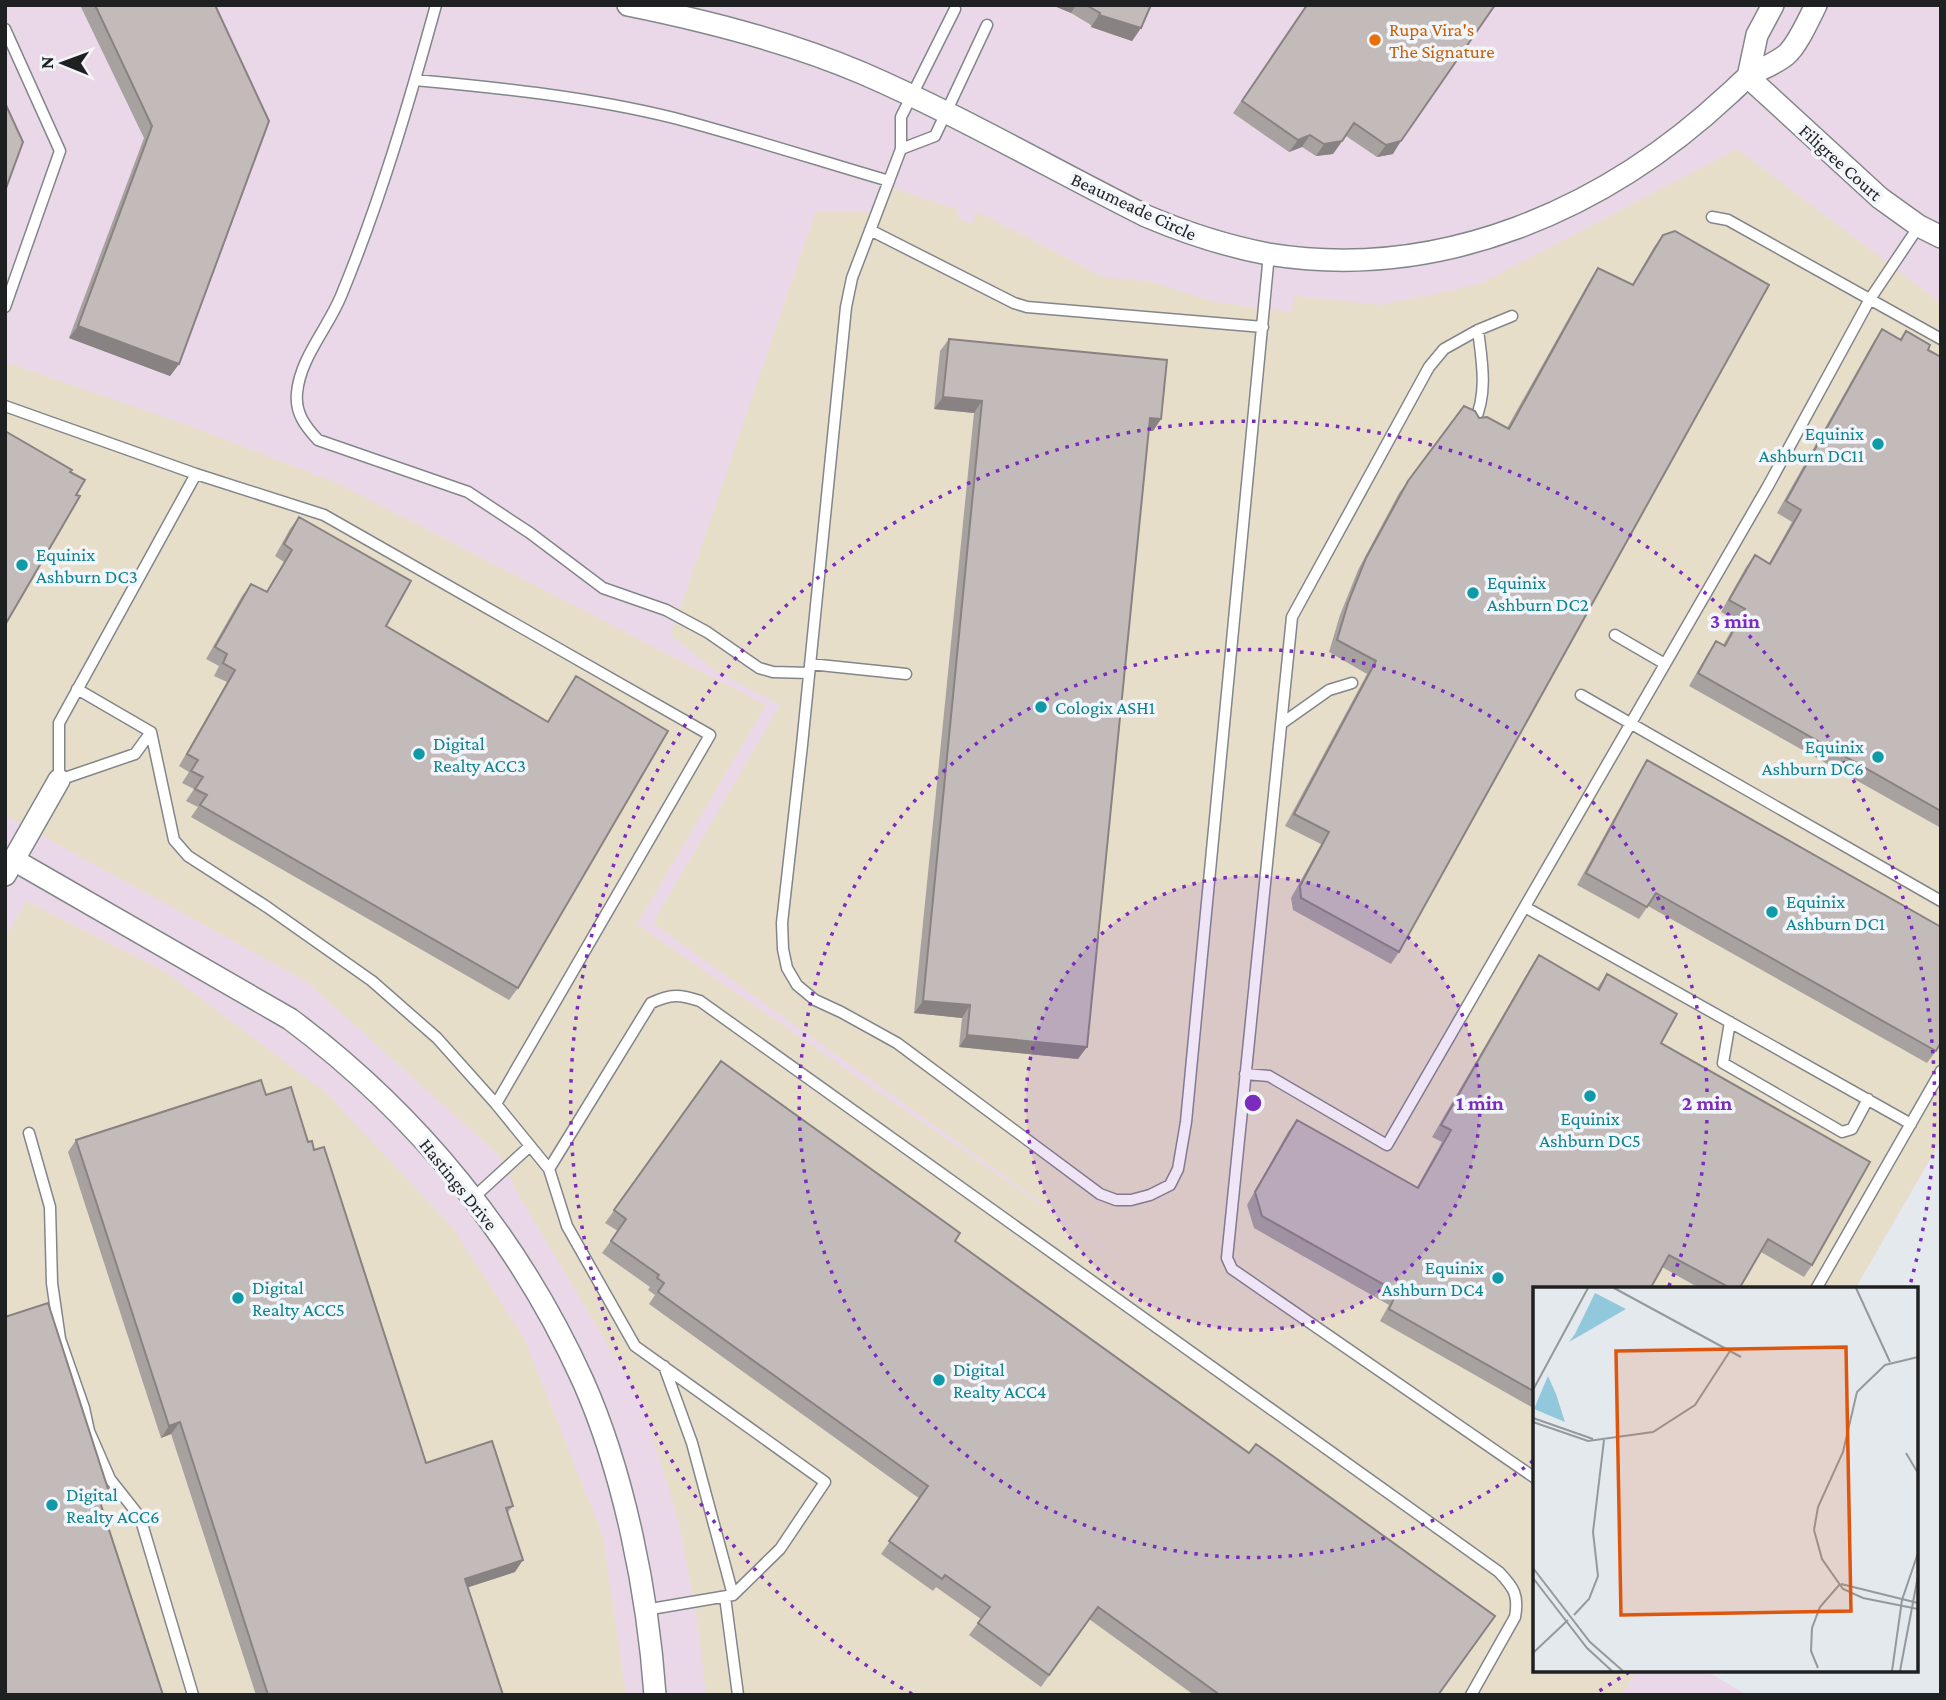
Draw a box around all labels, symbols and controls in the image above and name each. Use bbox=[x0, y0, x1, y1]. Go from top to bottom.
place label: Rupa Vira's The Signature bbox=[1389, 19, 1495, 62]
north arrow bbox=[28, 28, 98, 98]
marker: Rupa Vira's The Signature bbox=[1367, 32, 1383, 48]
text: N bbox=[36, 56, 57, 69]
street label: Filigree Court bbox=[1795, 120, 1887, 205]
street label: Beaumeade Circle bbox=[1068, 168, 1200, 245]
place label: Equinix Ashburn DC11 bbox=[1759, 423, 1864, 466]
marker: Equinix Ashburn DC11 bbox=[1870, 436, 1886, 452]
place label: Equinix Ashburn DC3 bbox=[36, 544, 138, 587]
marker: Equinix Ashburn DC3 bbox=[14, 557, 30, 573]
place label: Equinix Ashburn DC2 bbox=[1487, 572, 1589, 615]
marker: Equinix Ashburn DC2 bbox=[1465, 585, 1481, 601]
text: 3 min bbox=[1710, 609, 1760, 633]
place label: Cologix ASH1 bbox=[1055, 697, 1155, 718]
marker: Cologix ASH1 bbox=[1033, 699, 1049, 715]
place label: Digital Realty ACC3 bbox=[433, 733, 526, 776]
place label: Equinix Ashburn DC6 bbox=[1762, 736, 1864, 779]
marker: Digital Realty ACC3 bbox=[411, 746, 427, 762]
marker: Equinix Ashburn DC6 bbox=[1870, 749, 1886, 765]
place label: Equinix Ashburn DC1 bbox=[1786, 891, 1885, 934]
marker: Equinix Ashburn DC1 bbox=[1764, 904, 1780, 920]
marker: Equinix Ashburn DC5 bbox=[1582, 1088, 1598, 1104]
centre of rings bbox=[1241, 1091, 1265, 1115]
text: 1 min bbox=[1456, 1091, 1504, 1115]
text: 2 min bbox=[1682, 1091, 1732, 1115]
place label: Equinix Ashburn DC5 bbox=[1539, 1108, 1641, 1151]
street label: Hastings Drive bbox=[415, 1134, 502, 1234]
place label: Equinix Ashburn DC4 bbox=[1382, 1257, 1484, 1300]
marker: Equinix Ashburn DC4 bbox=[1490, 1270, 1506, 1286]
place label: Digital Realty ACC5 bbox=[252, 1277, 345, 1320]
inset map bbox=[1533, 1287, 1918, 1672]
marker: Digital Realty ACC5 bbox=[230, 1290, 246, 1306]
place label: Digital Realty ACC4 bbox=[953, 1359, 1047, 1402]
marker: Digital Realty ACC4 bbox=[931, 1372, 947, 1388]
place label: Digital Realty ACC6 bbox=[66, 1484, 160, 1527]
marker: Digital Realty ACC6 bbox=[44, 1497, 60, 1513]

